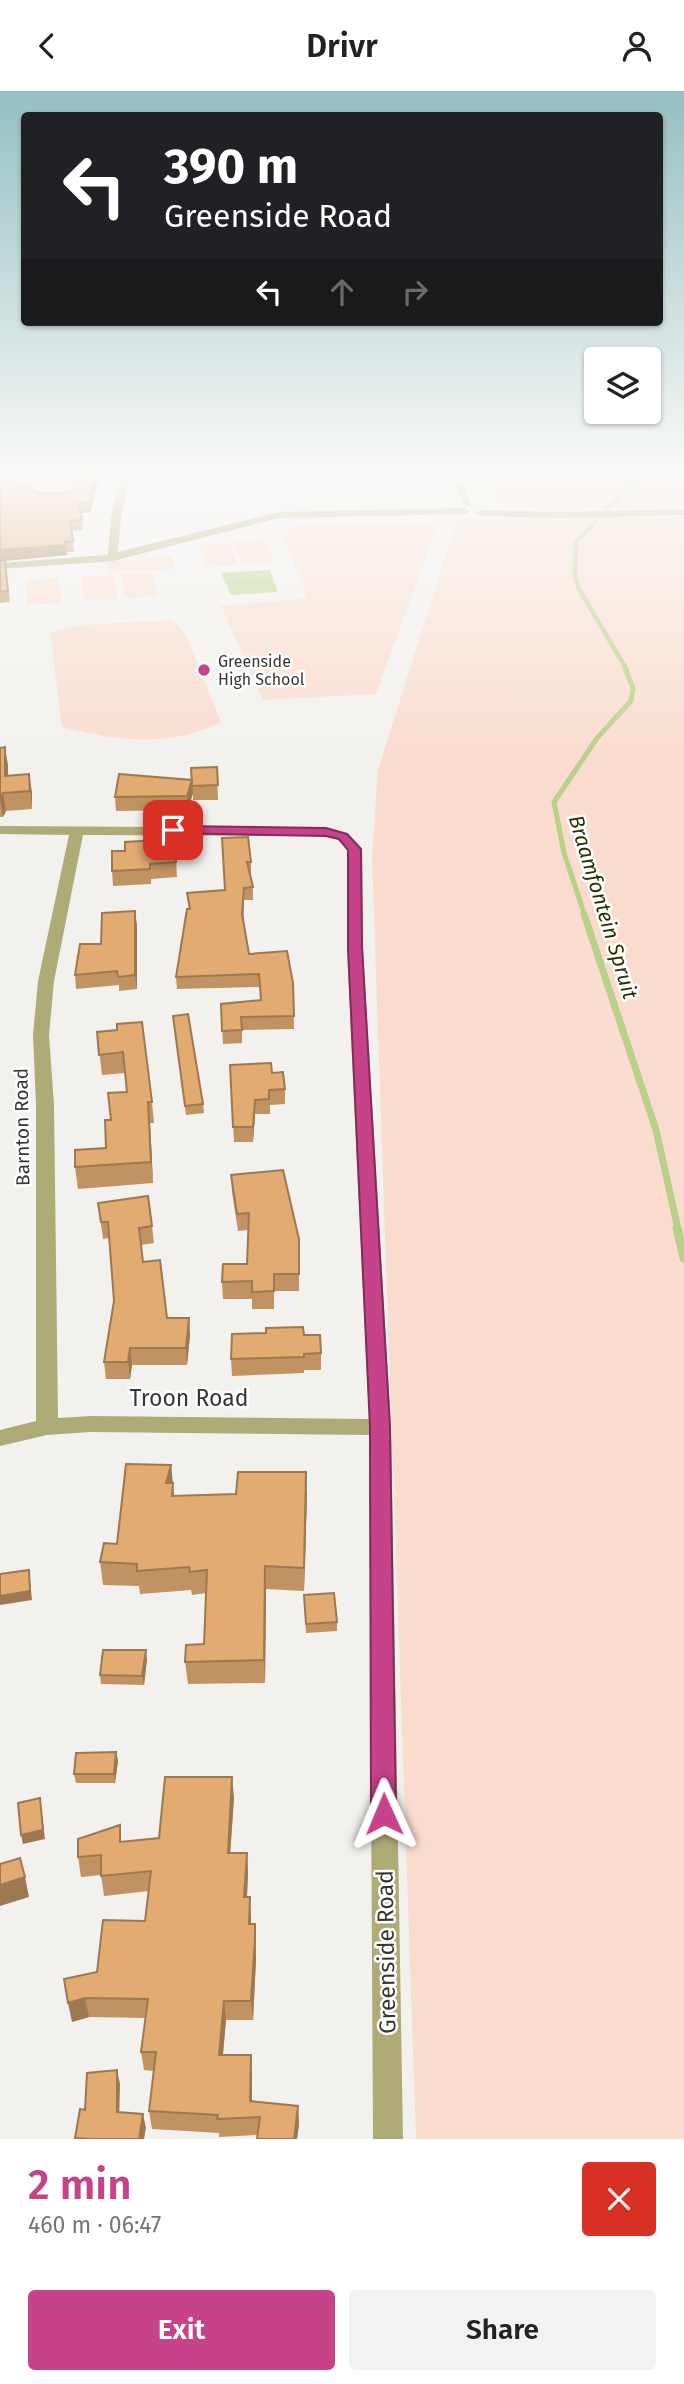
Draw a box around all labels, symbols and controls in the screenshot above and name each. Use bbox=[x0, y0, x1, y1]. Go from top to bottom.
icon: back bbox=[28, 27, 66, 65]
text: Drivr bbox=[306, 27, 378, 65]
icon: person bbox=[618, 27, 656, 65]
text: 390 m bbox=[164, 137, 298, 196]
icon: left bbox=[49, 140, 140, 231]
text: Greenside Road bbox=[164, 197, 392, 235]
icon: left bbox=[250, 273, 288, 311]
icon: ahead bbox=[323, 273, 361, 311]
icon: right bbox=[396, 273, 434, 311]
map controls bbox=[584, 347, 661, 424]
button: layers bbox=[584, 347, 661, 424]
place label: Greenside High School bbox=[218, 652, 305, 689]
marker: Greenside High School bbox=[196, 662, 212, 678]
pin bbox=[143, 800, 203, 860]
icon: arrive bbox=[154, 811, 192, 849]
water label: Braamfontein Spruit bbox=[563, 812, 644, 1003]
street label: Barnton Road bbox=[9, 1068, 35, 1186]
street label: Troon Road bbox=[130, 1384, 248, 1412]
position arrow bbox=[347, 1777, 421, 1851]
street label: Greenside Road bbox=[371, 1870, 401, 2034]
text: 2 min bbox=[28, 2160, 132, 2210]
button: close bbox=[582, 2162, 656, 2236]
text: 460 m · 06:47 bbox=[28, 2211, 161, 2239]
button: Exit bbox=[28, 2290, 335, 2370]
button: Share bbox=[349, 2290, 656, 2370]

